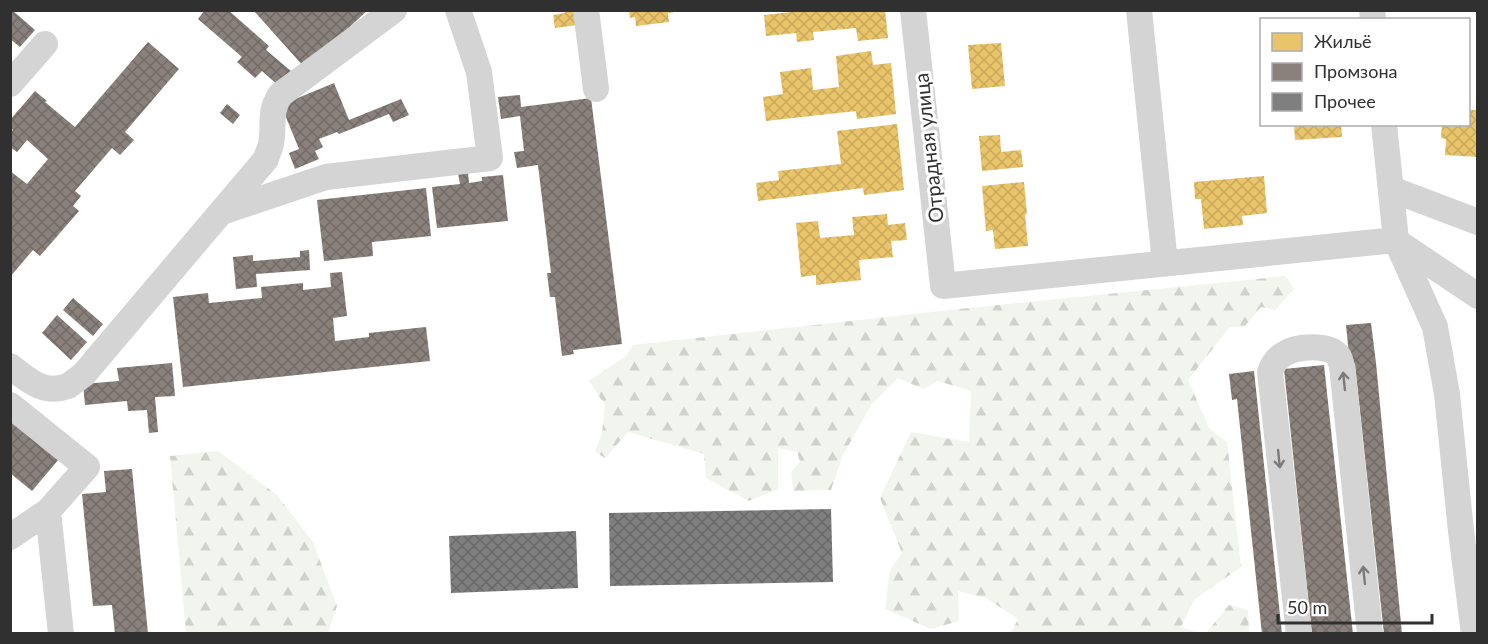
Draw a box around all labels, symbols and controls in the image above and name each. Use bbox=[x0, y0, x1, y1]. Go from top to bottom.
legend bbox=[1260, 18, 1470, 126]
text: Жильё bbox=[1314, 30, 1372, 52]
text: Промзона bbox=[1314, 60, 1397, 82]
street label: Отрадная улица bbox=[908, 72, 948, 224]
text: Прочее bbox=[1314, 90, 1376, 112]
one-way arrow bbox=[1338, 372, 1349, 392]
one-way arrow bbox=[1274, 448, 1285, 468]
one-way arrow bbox=[1358, 566, 1369, 586]
scale bar bbox=[1278, 587, 1432, 625]
text: 50 m bbox=[1287, 596, 1327, 618]

